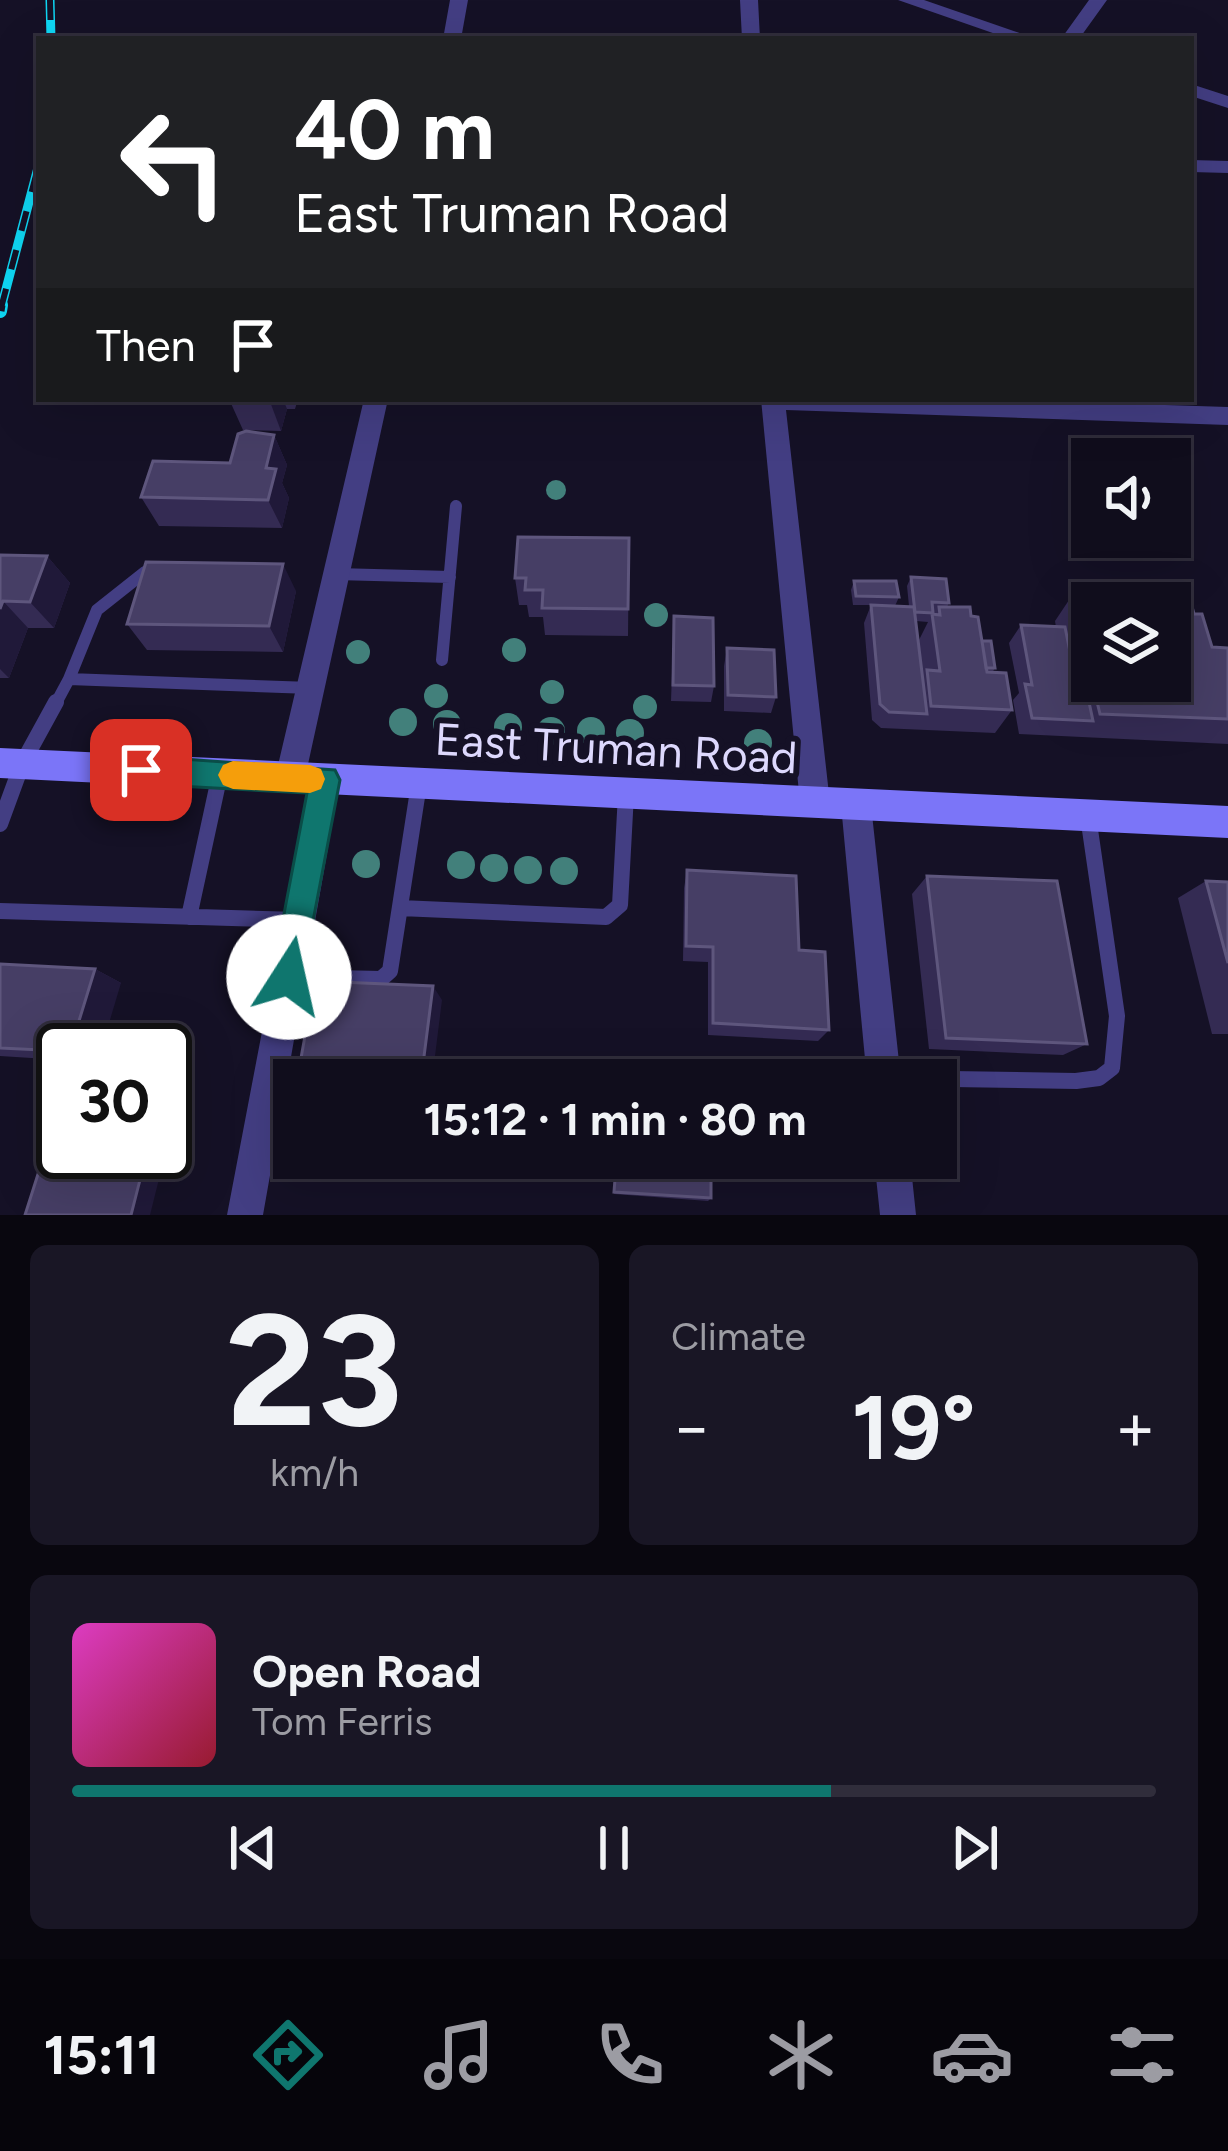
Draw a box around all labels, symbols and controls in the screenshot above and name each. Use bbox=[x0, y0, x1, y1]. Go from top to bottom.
text: 40 m bbox=[294, 79, 495, 180]
icon: left bbox=[96, 84, 252, 240]
text: East Truman Road bbox=[294, 181, 729, 246]
icon: arrive bbox=[220, 312, 286, 378]
text: Then bbox=[96, 318, 196, 372]
map controls bbox=[1071, 438, 1191, 702]
button: sound bbox=[1071, 438, 1191, 558]
button: layers bbox=[1071, 582, 1191, 702]
street label: East Truman Road bbox=[433, 712, 799, 784]
pin bbox=[90, 719, 192, 821]
icon: arrive bbox=[108, 737, 174, 803]
position arrow bbox=[226, 914, 352, 1040]
speed limit sign: 30 bbox=[36, 1023, 192, 1179]
text: 15:12 · 1 min · 80 m bbox=[424, 1092, 806, 1146]
text: 23 bbox=[226, 1277, 403, 1464]
text: Climate bbox=[671, 1313, 806, 1360]
text: 19° bbox=[851, 1373, 976, 1482]
text: − bbox=[671, 1387, 712, 1467]
text: + bbox=[1115, 1387, 1156, 1467]
text: km/h bbox=[270, 1449, 359, 1496]
text: Open Road bbox=[252, 1644, 482, 1698]
text: Tom Ferris bbox=[252, 1698, 432, 1745]
icon: previous bbox=[220, 1815, 286, 1881]
icon: pause bbox=[581, 1815, 647, 1881]
icon: next bbox=[942, 1815, 1008, 1881]
icon: directions bbox=[246, 2013, 330, 2097]
icon: music bbox=[417, 2013, 501, 2097]
icon: phone bbox=[588, 2013, 672, 2097]
icon: climate bbox=[759, 2013, 843, 2097]
icon: car bbox=[930, 2013, 1014, 2097]
icon: filters bbox=[1100, 2013, 1184, 2097]
text: 15:11 bbox=[43, 2023, 159, 2088]

